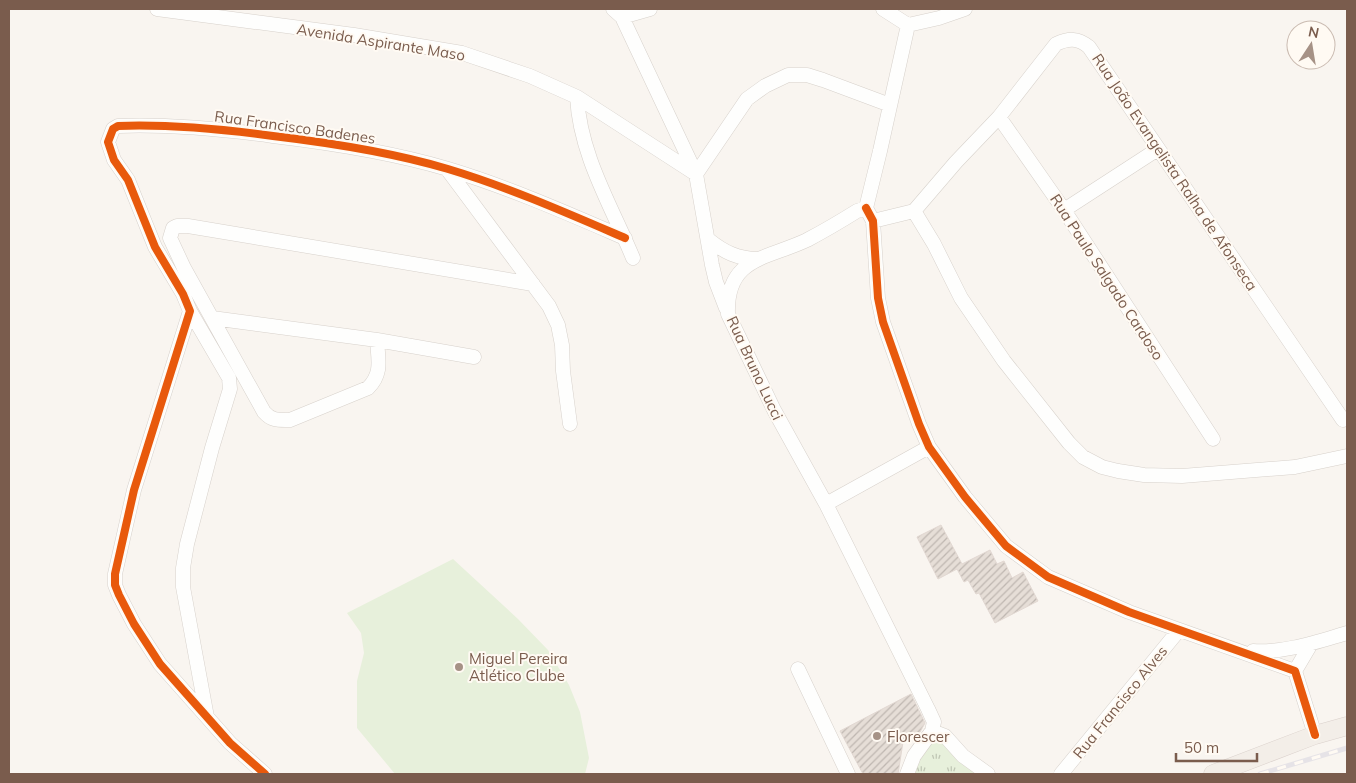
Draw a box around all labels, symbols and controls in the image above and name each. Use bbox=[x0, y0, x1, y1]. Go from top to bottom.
street label: Avenida Aspirante Maso bbox=[295, 19, 467, 65]
north arrow bbox=[1286, 20, 1336, 70]
text: N bbox=[1307, 22, 1321, 42]
street label: Rua João Evangelista Ralha de Afonseca bbox=[1088, 50, 1262, 294]
street label: Rua Francisco Badenes bbox=[213, 106, 377, 148]
street label: Rua Paulo Salgado Cardoso bbox=[1046, 190, 1168, 364]
street label: Rua Bruno Lucci bbox=[723, 313, 787, 423]
street label: Rua Francisco Alves bbox=[1069, 642, 1171, 762]
place label: Miguel Pereira Atlético Clube bbox=[469, 649, 568, 685]
marker: Miguel Pereira Atlético Clube bbox=[453, 661, 465, 673]
place label: Florescer bbox=[887, 727, 950, 746]
marker: Florescer bbox=[871, 730, 883, 742]
scale bar bbox=[1176, 730, 1257, 762]
text: 50 m bbox=[1184, 738, 1219, 757]

